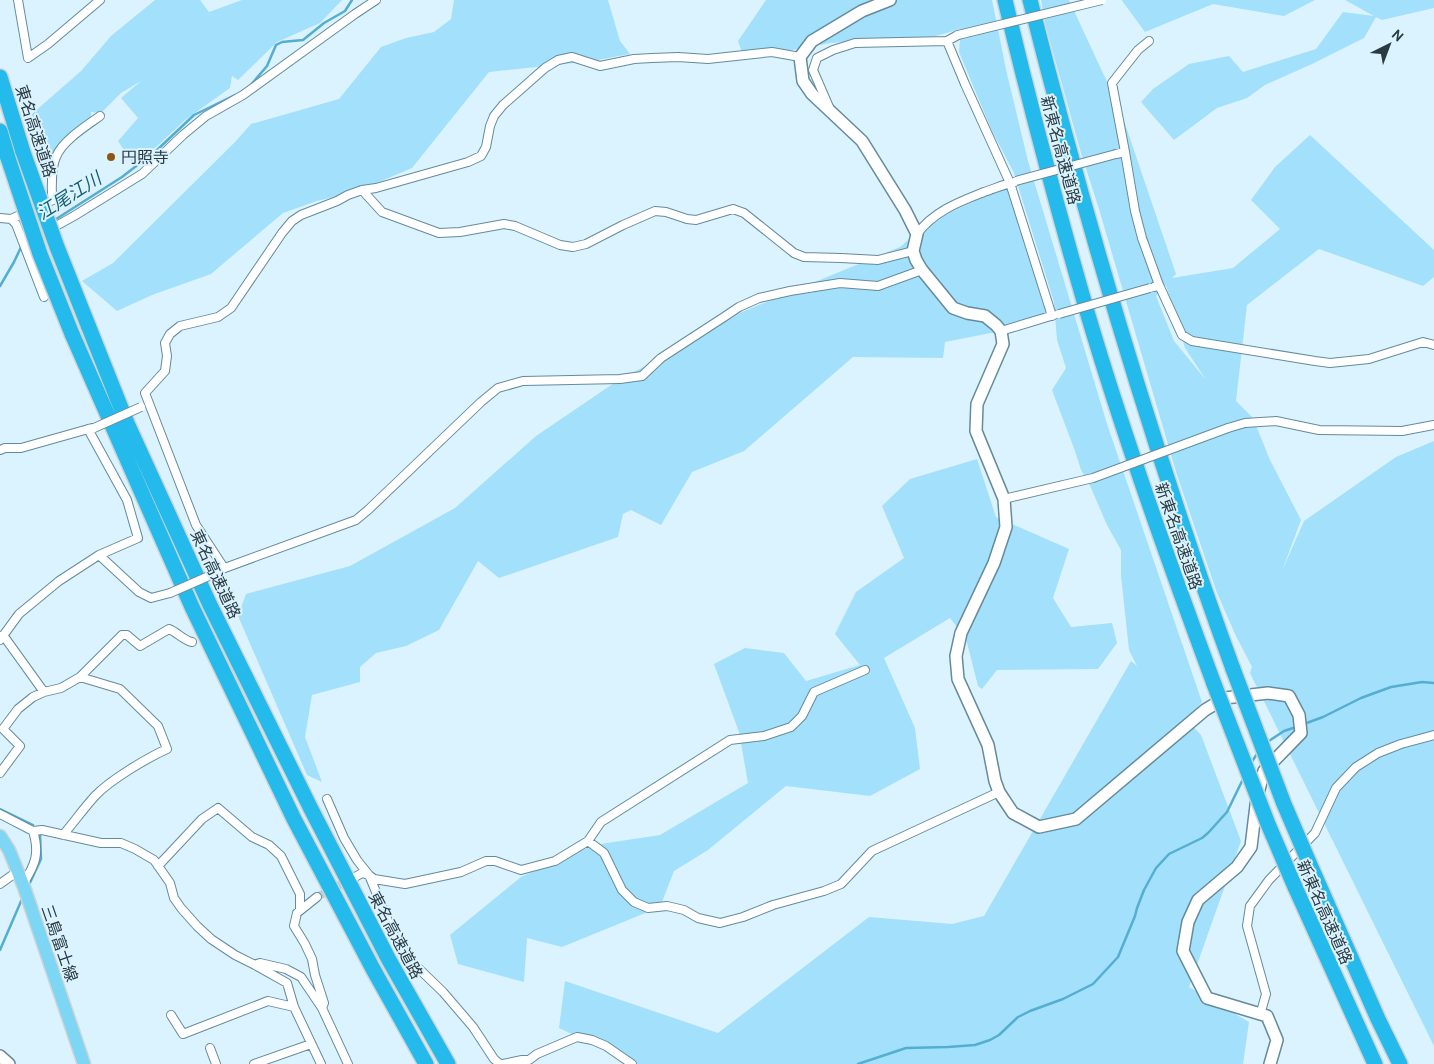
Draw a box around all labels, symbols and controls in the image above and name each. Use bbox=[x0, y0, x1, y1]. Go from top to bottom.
north arrow bbox=[1364, 20, 1414, 70]
text: N bbox=[1388, 25, 1407, 45]
street label: 東名高速道路 bbox=[12, 83, 59, 180]
street label: 新東名高速道路 bbox=[1037, 94, 1084, 207]
place label: 円照寺 bbox=[121, 148, 169, 167]
marker: 円照寺 bbox=[105, 151, 117, 163]
water label: 江尾江川 bbox=[33, 167, 107, 224]
street label: 新東名高速道路 bbox=[1151, 480, 1206, 592]
street label: 東名高速道路 bbox=[187, 527, 244, 622]
street label: 新東名高速道路 bbox=[1293, 857, 1356, 967]
street label: 東名高速道路 bbox=[365, 888, 426, 982]
street label: 三島富士線 bbox=[38, 902, 82, 984]

